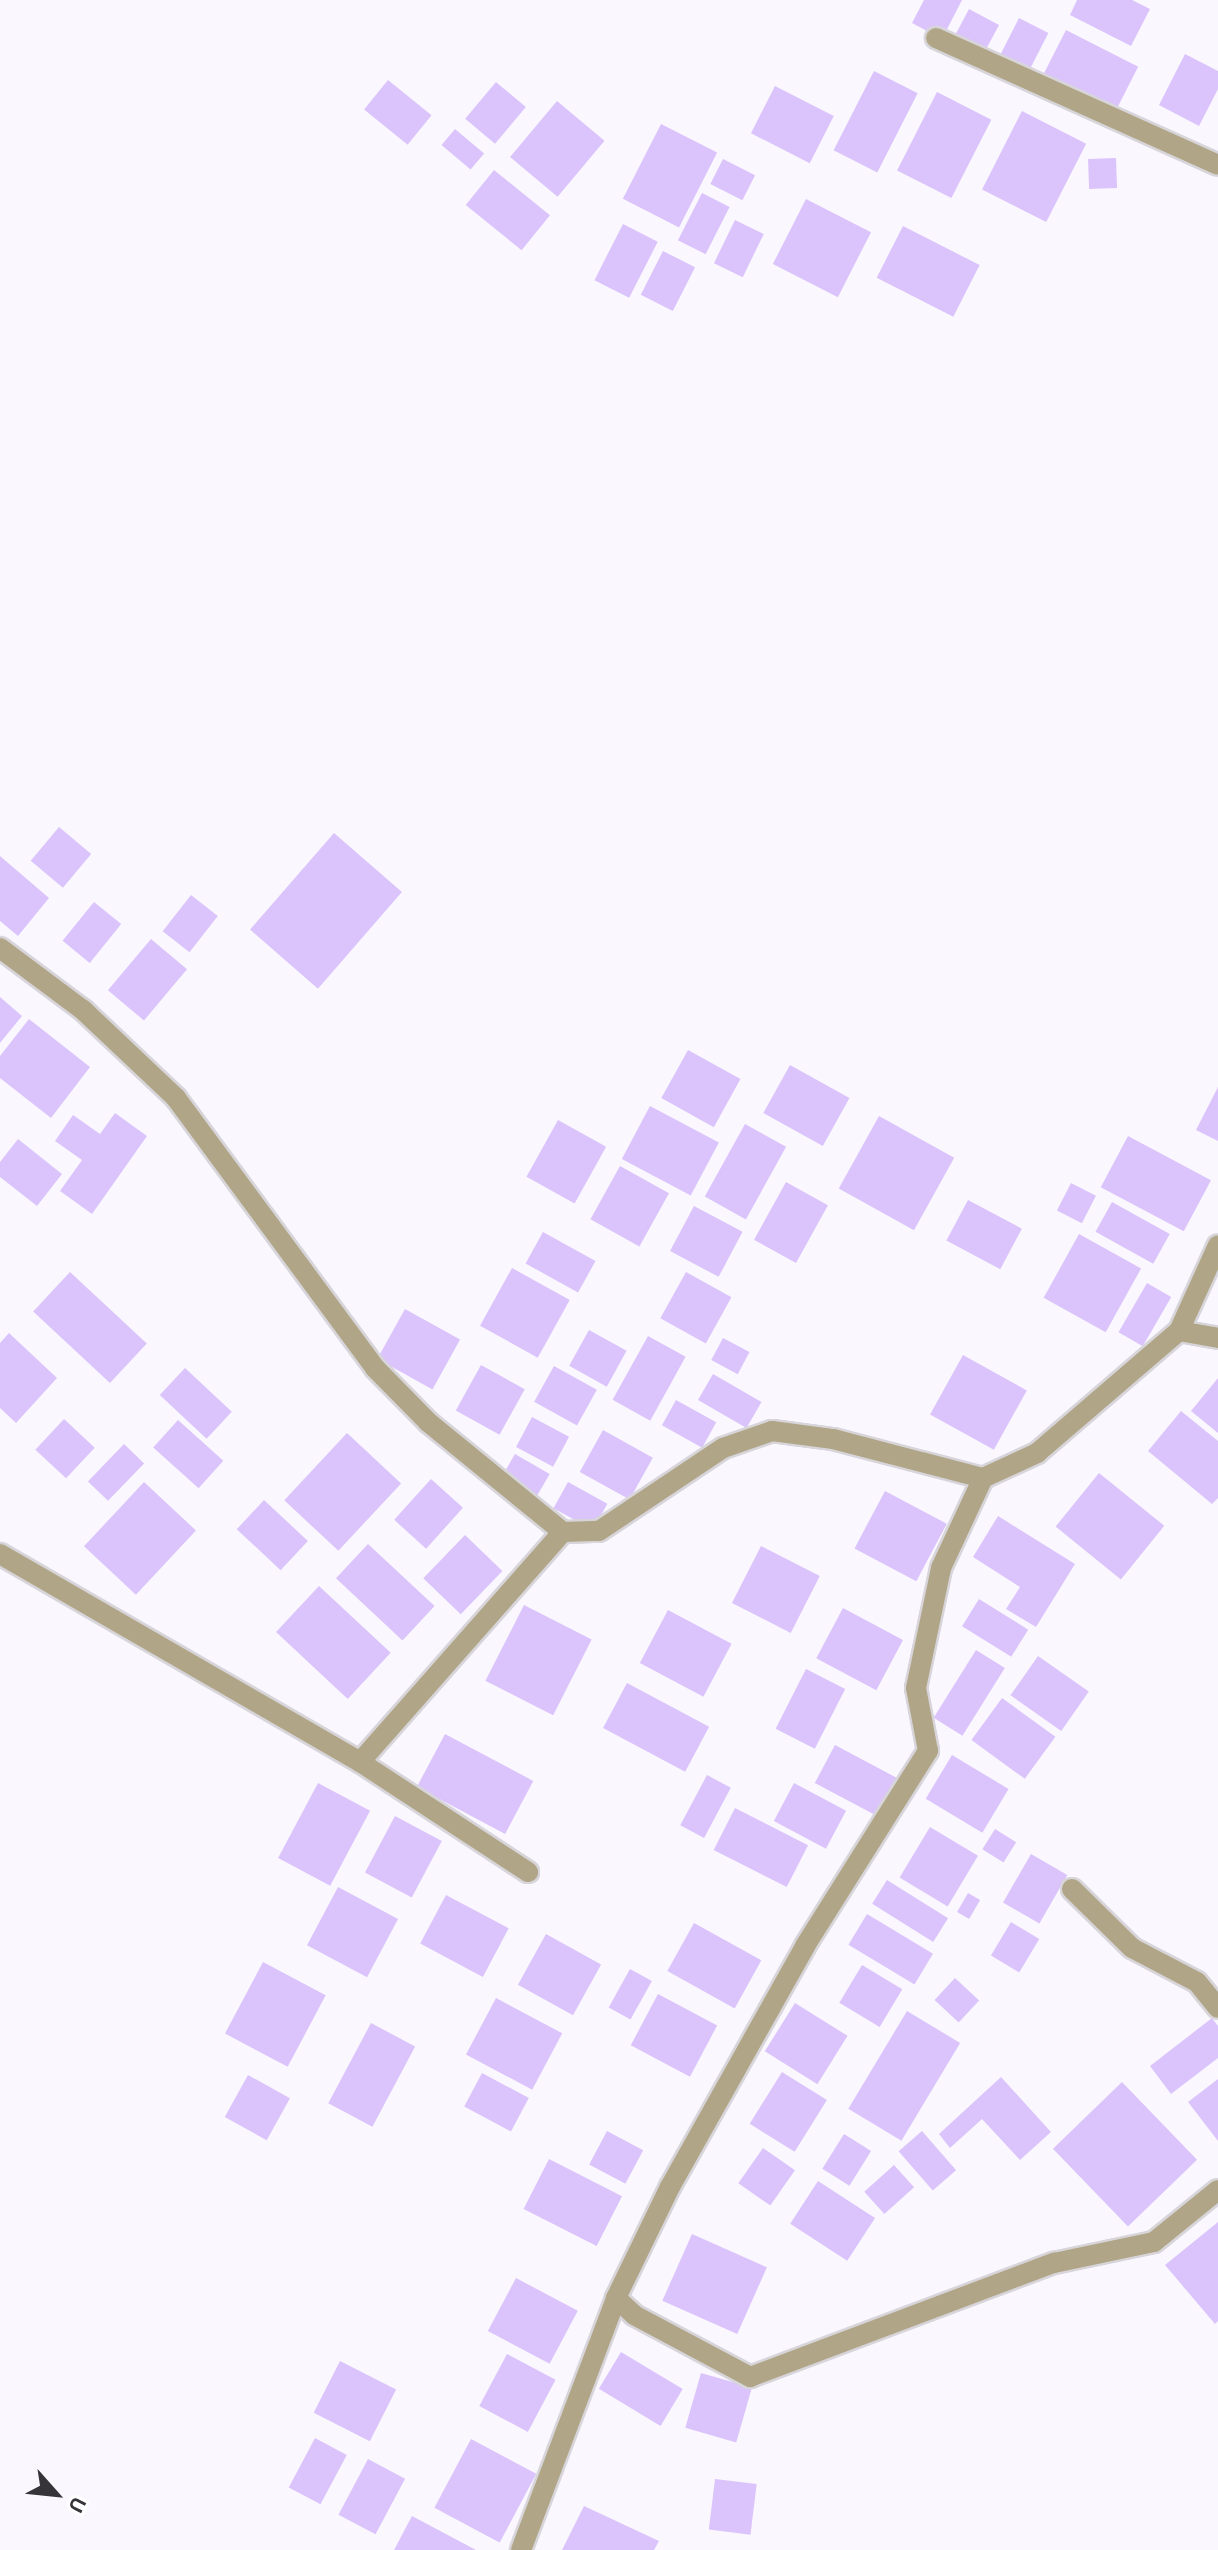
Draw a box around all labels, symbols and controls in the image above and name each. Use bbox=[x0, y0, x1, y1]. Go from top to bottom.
north arrow bbox=[16, 2454, 96, 2534]
text: U bbox=[64, 2494, 90, 2516]

